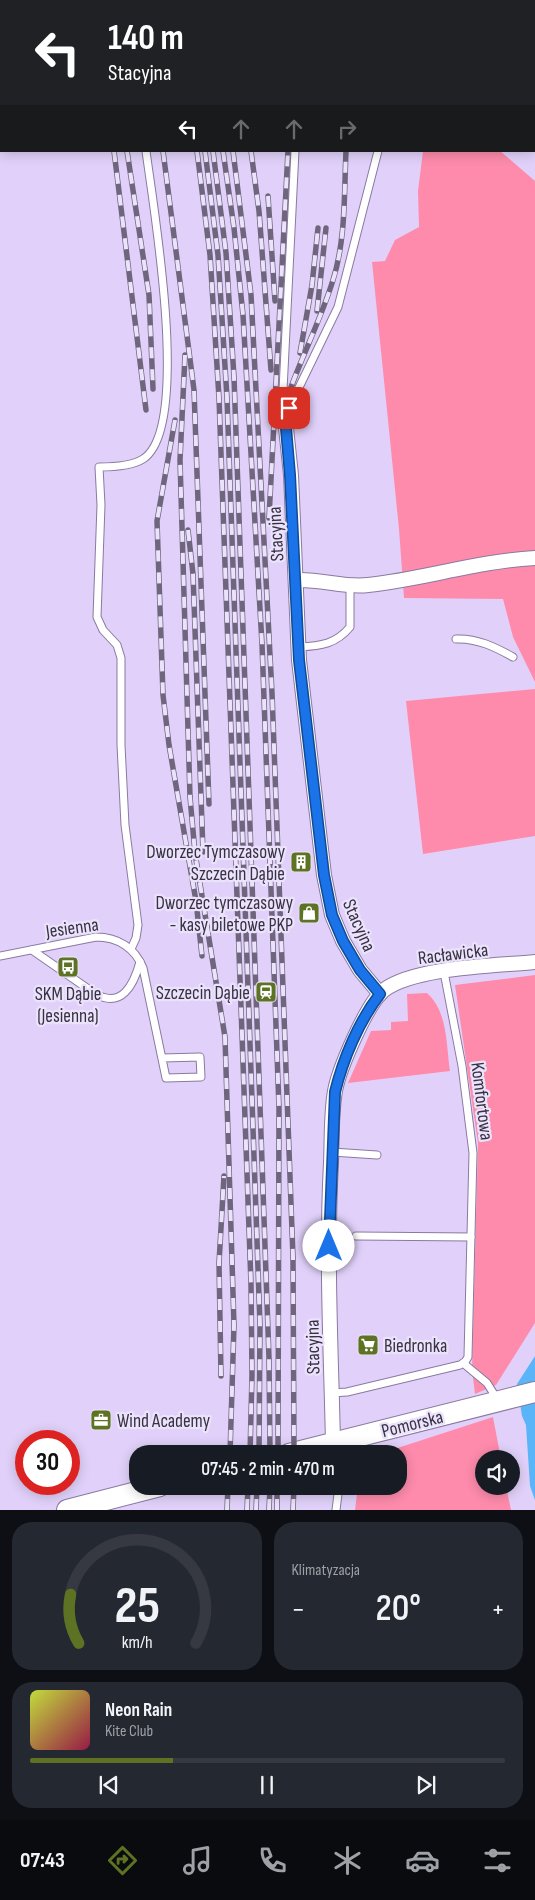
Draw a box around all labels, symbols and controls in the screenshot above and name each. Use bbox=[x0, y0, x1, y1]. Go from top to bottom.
text: 140 m bbox=[108, 17, 184, 60]
icon: left bbox=[25, 20, 90, 85]
text: Stacyjna bbox=[108, 60, 171, 87]
icon: left bbox=[174, 115, 202, 143]
icon: ahead bbox=[227, 115, 255, 143]
icon: ahead bbox=[280, 115, 308, 143]
icon: right bbox=[333, 115, 361, 143]
pin bbox=[268, 387, 310, 429]
icon: arrive bbox=[275, 394, 303, 422]
street label: Stacyjna bbox=[264, 506, 289, 562]
place label: Dworzec Tymczasowy Szczecin Dąbie bbox=[146, 841, 286, 886]
building icon: Dworzec Tymczasowy Szczecin Dąbie bbox=[289, 850, 313, 874]
place label: Dworzec tymczasowy - kasy biletowe PKP bbox=[155, 892, 294, 937]
street label: Stacyjna bbox=[337, 896, 380, 955]
shop icon: Dworzec tymczasowy - kasy biletowe PKP bbox=[297, 901, 321, 925]
street label: Jesienna bbox=[43, 913, 100, 944]
street label: Racławicka bbox=[417, 939, 490, 970]
bus stop icon: SKM Dąbie (Jesienna) bbox=[56, 955, 80, 979]
station icon: Szczecin Dąbie bbox=[254, 980, 278, 1004]
place label: Szczecin Dąbie bbox=[156, 982, 250, 1005]
place label: SKM Dąbie (Jesienna) bbox=[35, 983, 101, 1028]
street label: Komfortowa bbox=[465, 1061, 498, 1141]
position arrow bbox=[302, 1219, 354, 1271]
street label: Stacyjna bbox=[302, 1319, 325, 1375]
supermarket icon: Biedronka bbox=[356, 1333, 380, 1357]
place label: Biedronka bbox=[384, 1335, 447, 1358]
street label: Pomorska bbox=[379, 1406, 445, 1443]
office icon: Wind Academy bbox=[89, 1408, 113, 1432]
place label: Wind Academy bbox=[117, 1410, 211, 1433]
speed limit sign: 30 bbox=[15, 1430, 80, 1495]
map controls bbox=[475, 1450, 520, 1495]
button: sound bbox=[475, 1450, 520, 1495]
text: 07:45 · 2 min · 470 m bbox=[201, 1458, 335, 1481]
text: Klimatyzacja bbox=[292, 1561, 360, 1580]
text: 25 bbox=[114, 1575, 160, 1638]
text: 20° bbox=[376, 1586, 421, 1631]
text: − bbox=[292, 1593, 305, 1626]
text: + bbox=[491, 1593, 505, 1626]
text: km/h bbox=[121, 1632, 152, 1653]
text: Neon Rain bbox=[105, 1699, 172, 1722]
text: Kite Club bbox=[105, 1722, 153, 1741]
icon: previous bbox=[95, 1771, 123, 1799]
icon: pause bbox=[253, 1771, 281, 1799]
icon: next bbox=[412, 1771, 440, 1799]
icon: directions bbox=[105, 1843, 140, 1878]
icon: music bbox=[180, 1843, 215, 1878]
icon: phone bbox=[255, 1843, 290, 1878]
icon: climate bbox=[330, 1843, 365, 1878]
icon: car bbox=[405, 1843, 440, 1878]
icon: filters bbox=[480, 1843, 515, 1878]
text: 07:43 bbox=[20, 1847, 65, 1874]

